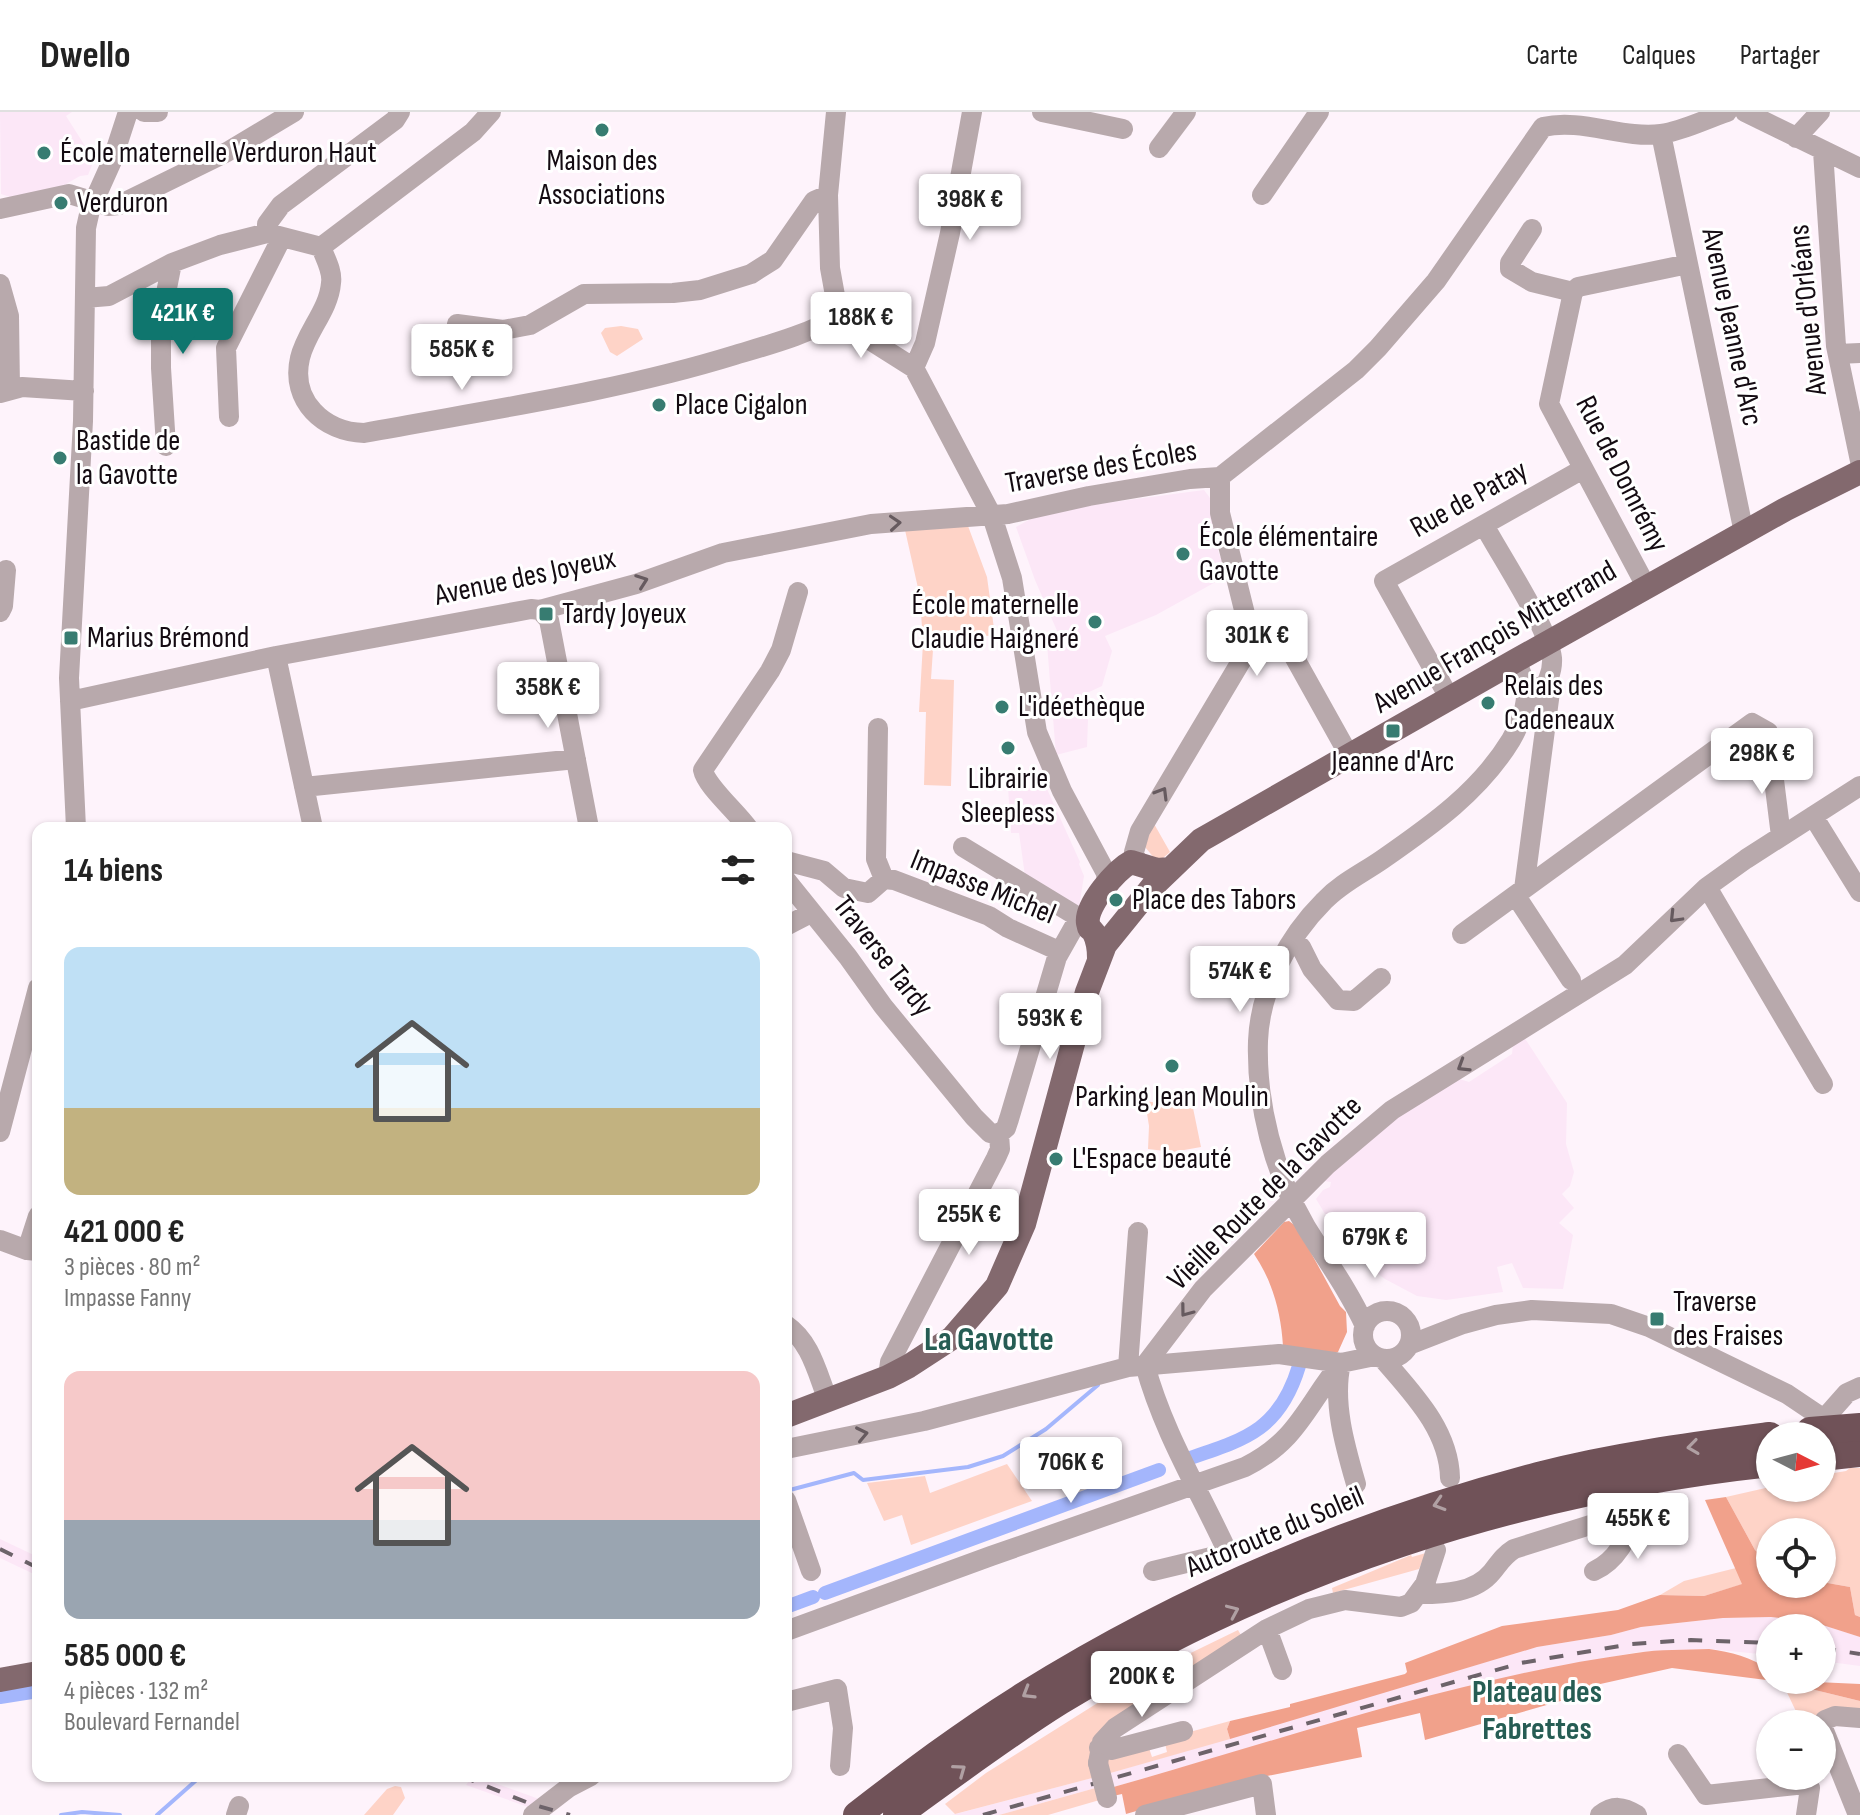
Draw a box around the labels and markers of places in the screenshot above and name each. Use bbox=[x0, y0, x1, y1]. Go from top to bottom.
marker: Maison des Associations bbox=[593, 121, 611, 139]
place label: École maternelle Verduron Haut bbox=[60, 135, 377, 171]
place label: Maison des Associations bbox=[538, 143, 665, 213]
marker: École maternelle Verduron Haut bbox=[35, 144, 53, 162]
pin: 398K € bbox=[905, 174, 1035, 242]
place label: Verduron bbox=[77, 185, 168, 221]
marker: Verduron bbox=[52, 194, 70, 212]
pin: 421K € bbox=[118, 288, 248, 356]
pin: 188K € bbox=[796, 292, 926, 360]
pin: 585K € bbox=[397, 324, 527, 392]
place label: Place Cigalon bbox=[675, 387, 808, 423]
marker: Place Cigalon bbox=[650, 396, 668, 414]
place label: Bastide de la Gavotte bbox=[76, 423, 180, 493]
marker: Bastide de la Gavotte bbox=[51, 449, 69, 467]
place label: École élémentaire Gavotte bbox=[1199, 519, 1378, 589]
marker: École élémentaire Gavotte bbox=[1174, 545, 1192, 563]
place label: École maternelle Claudie Haigneré bbox=[910, 587, 1079, 657]
place label: Tardy Joyeux bbox=[562, 596, 686, 632]
marker: Tardy Joyeux bbox=[537, 605, 555, 623]
pin: 301K € bbox=[1192, 610, 1322, 678]
marker: École maternelle Claudie Haigneré bbox=[1086, 613, 1104, 631]
place label: Marius Brémond bbox=[87, 620, 249, 656]
marker: Marius Brémond bbox=[62, 629, 80, 647]
pin: 358K € bbox=[483, 662, 613, 730]
place label: Relais des Cadeneaux bbox=[1504, 668, 1614, 738]
place label: L'idéethèque bbox=[1018, 689, 1145, 725]
marker: Relais des Cadeneaux bbox=[1479, 694, 1497, 712]
marker: L'idéethèque bbox=[993, 698, 1011, 716]
marker: Jeanne d'Arc bbox=[1384, 722, 1402, 740]
pin: 298K € bbox=[1697, 728, 1827, 796]
marker: Librairie Sleepless bbox=[999, 739, 1017, 757]
place label: Jeanne d'Arc bbox=[1330, 744, 1455, 780]
place label: Librairie Sleepless bbox=[961, 761, 1055, 831]
place label: Place des Tabors bbox=[1132, 882, 1296, 918]
marker: Place des Tabors bbox=[1107, 891, 1125, 909]
pin: 574K € bbox=[1175, 946, 1305, 1014]
pin: 593K € bbox=[985, 993, 1115, 1061]
marker: Parking Jean Moulin bbox=[1163, 1057, 1181, 1075]
place label: Parking Jean Moulin bbox=[1075, 1079, 1269, 1115]
place label: L'Espace beauté bbox=[1072, 1141, 1231, 1177]
marker: L'Espace beauté bbox=[1047, 1150, 1065, 1168]
pin: 255K € bbox=[904, 1189, 1034, 1257]
pin: 679K € bbox=[1310, 1212, 1440, 1280]
place label: Traverse des Fraises bbox=[1673, 1284, 1783, 1354]
marker: Traverse des Fraises bbox=[1648, 1310, 1666, 1328]
pin: 706K € bbox=[1006, 1437, 1136, 1505]
pin: 455K € bbox=[1573, 1493, 1703, 1561]
pin: 200K € bbox=[1077, 1651, 1207, 1719]

